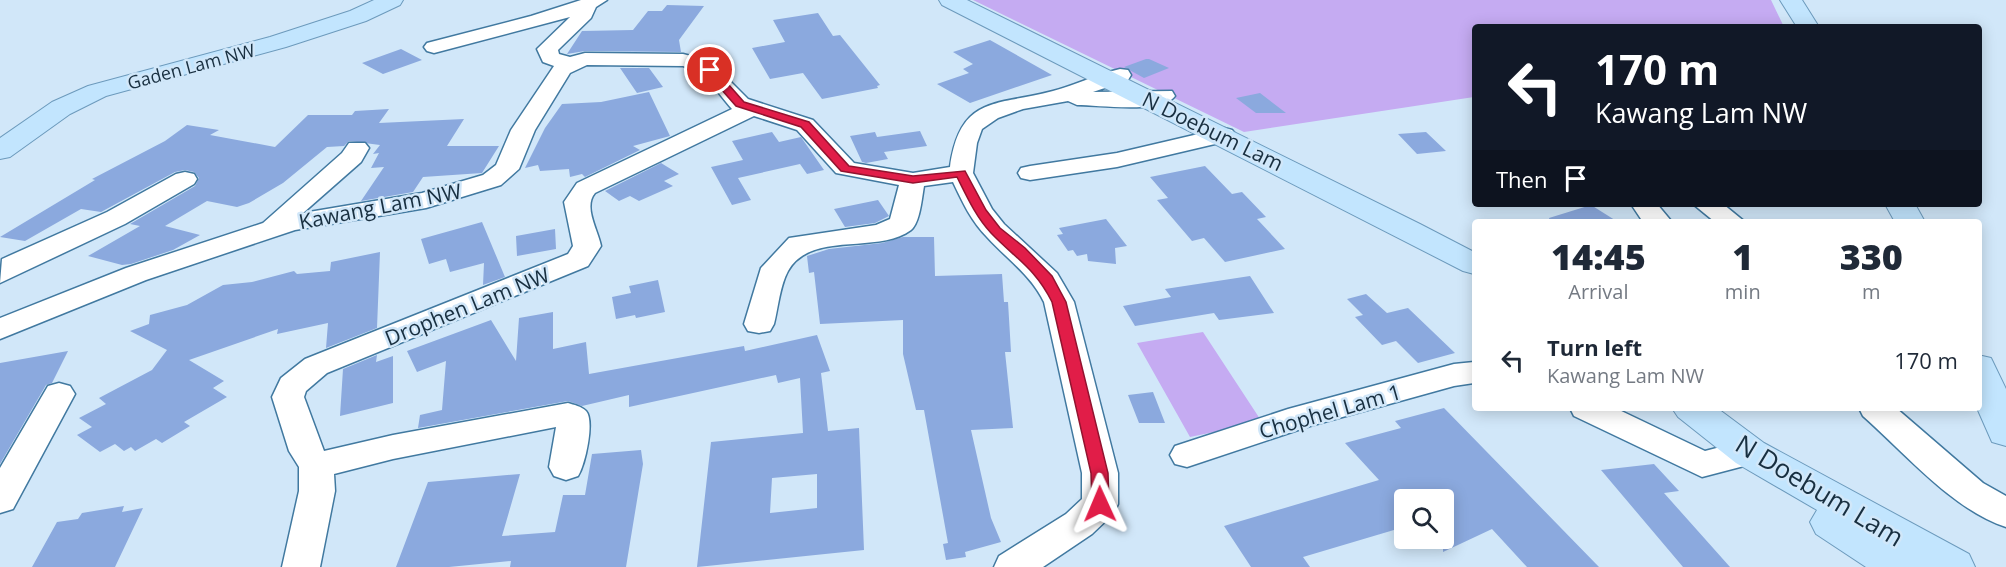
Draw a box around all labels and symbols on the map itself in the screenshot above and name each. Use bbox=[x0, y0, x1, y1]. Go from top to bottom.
street label: Gaden Lam NW bbox=[125, 37, 258, 95]
pin bbox=[684, 44, 735, 95]
street label: N Doebum Lam bbox=[1138, 85, 1288, 177]
street label: Kawang Lam NW bbox=[296, 176, 464, 235]
street label: Drophen Lam NW bbox=[381, 260, 554, 352]
street label: Chophel Lam 1 bbox=[1256, 377, 1404, 445]
street label: N Doebum Lam bbox=[1729, 426, 1911, 554]
position arrow bbox=[1068, 472, 1132, 536]

